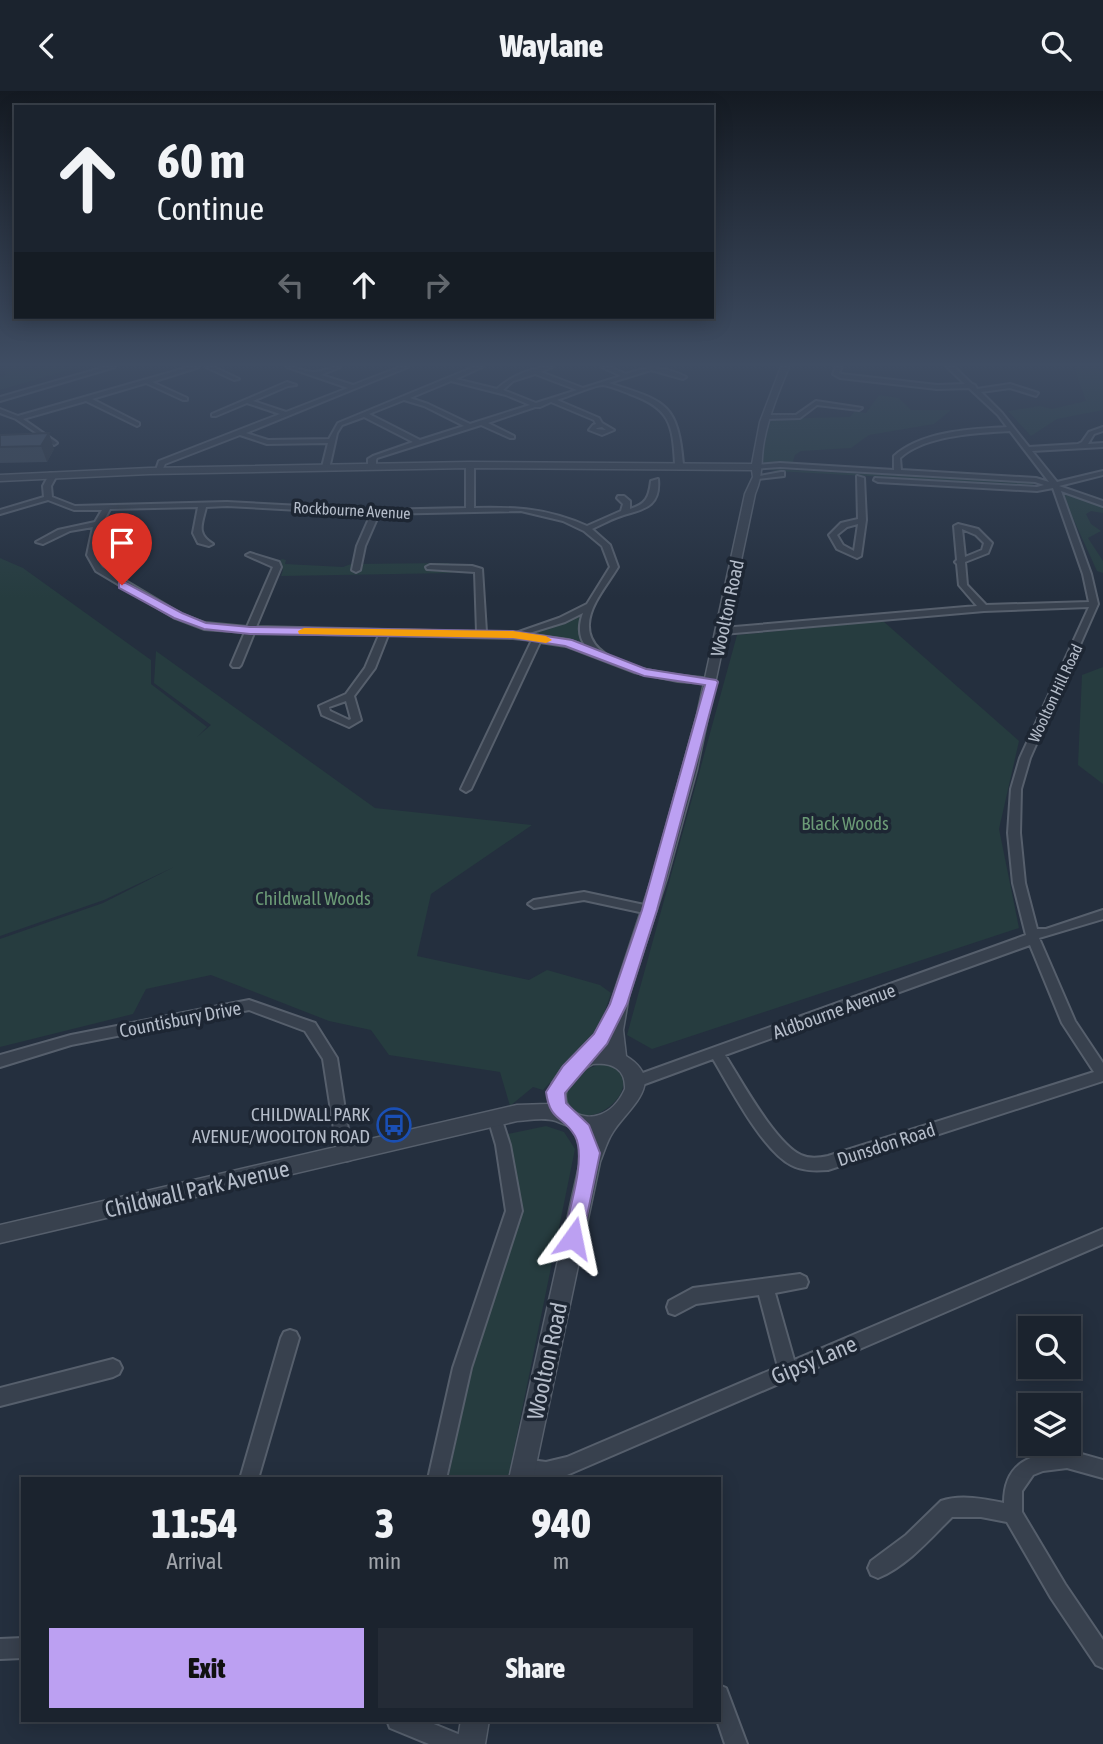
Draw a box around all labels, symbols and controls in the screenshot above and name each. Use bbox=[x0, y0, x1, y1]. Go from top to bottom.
icon: back bbox=[28, 27, 66, 65]
text: Waylane bbox=[500, 27, 603, 64]
icon: search bbox=[1037, 27, 1075, 65]
text: 60 m bbox=[157, 132, 245, 188]
icon: ahead bbox=[42, 133, 133, 224]
text: Continue bbox=[157, 190, 264, 227]
icon: left bbox=[272, 266, 310, 304]
icon: ahead bbox=[345, 266, 383, 304]
icon: right bbox=[418, 266, 456, 304]
street label: Rockbourne Avenue bbox=[293, 498, 411, 522]
pin bbox=[92, 513, 152, 585]
icon: arrive bbox=[103, 524, 141, 562]
street label: Woolton Road bbox=[706, 558, 748, 658]
street label: Woolton Hill Road bbox=[1024, 641, 1086, 745]
park label: Black Woods bbox=[801, 812, 889, 834]
park label: Childwall Woods bbox=[255, 887, 371, 909]
street label: Aldbourne Avenue bbox=[770, 979, 898, 1043]
street label: Countisbury Drive bbox=[117, 996, 243, 1042]
place label: CHILDWALL PARK AVENUE/WOOLTON ROAD bbox=[192, 1103, 371, 1147]
bus stop icon: CHILDWALL PARK AVENUE/WOOLTON ROAD bbox=[375, 1106, 413, 1144]
street label: Dunsdon Road bbox=[834, 1118, 938, 1170]
street label: Childwall Park Avenue bbox=[102, 1155, 292, 1223]
position arrow bbox=[536, 1201, 610, 1275]
street label: Woolton Road bbox=[522, 1300, 572, 1422]
map controls bbox=[1018, 1316, 1081, 1456]
button: search bbox=[1018, 1316, 1081, 1379]
street label: Gipsy Lane bbox=[767, 1330, 861, 1390]
button: layers bbox=[1018, 1393, 1081, 1456]
text: 11:54 bbox=[151, 1499, 238, 1547]
text: 3 bbox=[375, 1499, 394, 1547]
text: 940 bbox=[531, 1499, 591, 1547]
text: Arrival bbox=[166, 1548, 223, 1574]
text: min bbox=[368, 1548, 401, 1574]
text: m bbox=[553, 1548, 569, 1574]
button: Exit bbox=[49, 1628, 364, 1708]
button: Share bbox=[378, 1628, 693, 1708]

